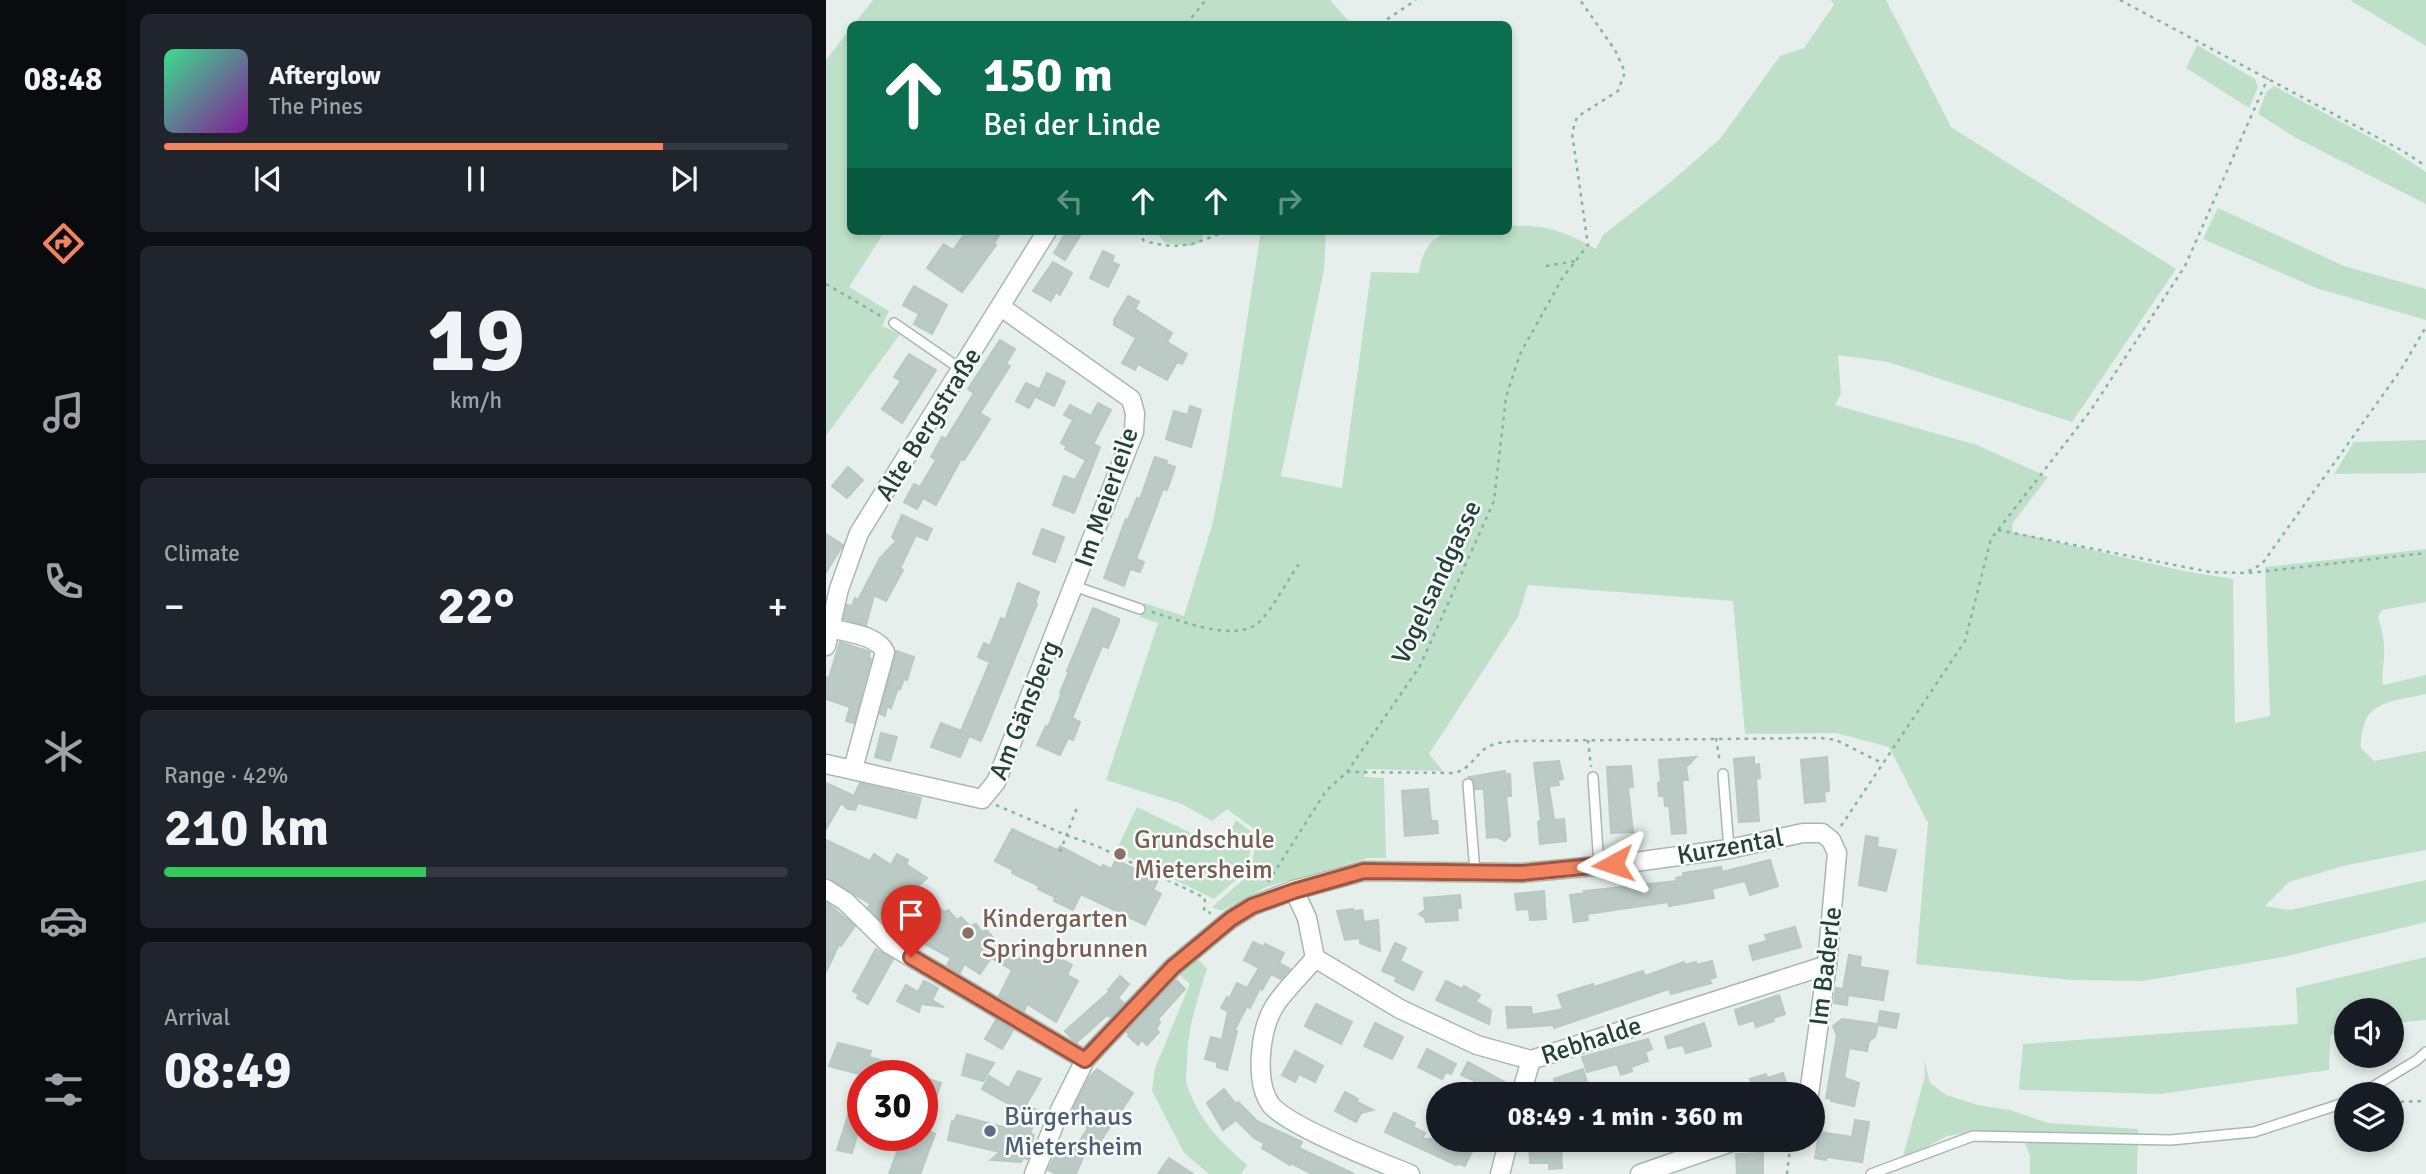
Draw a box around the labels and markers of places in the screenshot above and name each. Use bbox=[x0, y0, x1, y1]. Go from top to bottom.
place label: Grundschule Mietersheim bbox=[1134, 824, 1275, 886]
marker: Grundschule Mietersheim bbox=[1112, 846, 1128, 862]
pin bbox=[881, 885, 941, 957]
place label: Kindergarten Springbrunnen bbox=[982, 903, 1148, 965]
marker: Kindergarten Springbrunnen bbox=[960, 925, 976, 941]
place label: Bürgerhaus Mietersheim bbox=[1004, 1101, 1143, 1163]
marker: Bürgerhaus Mietersheim bbox=[982, 1123, 998, 1139]

